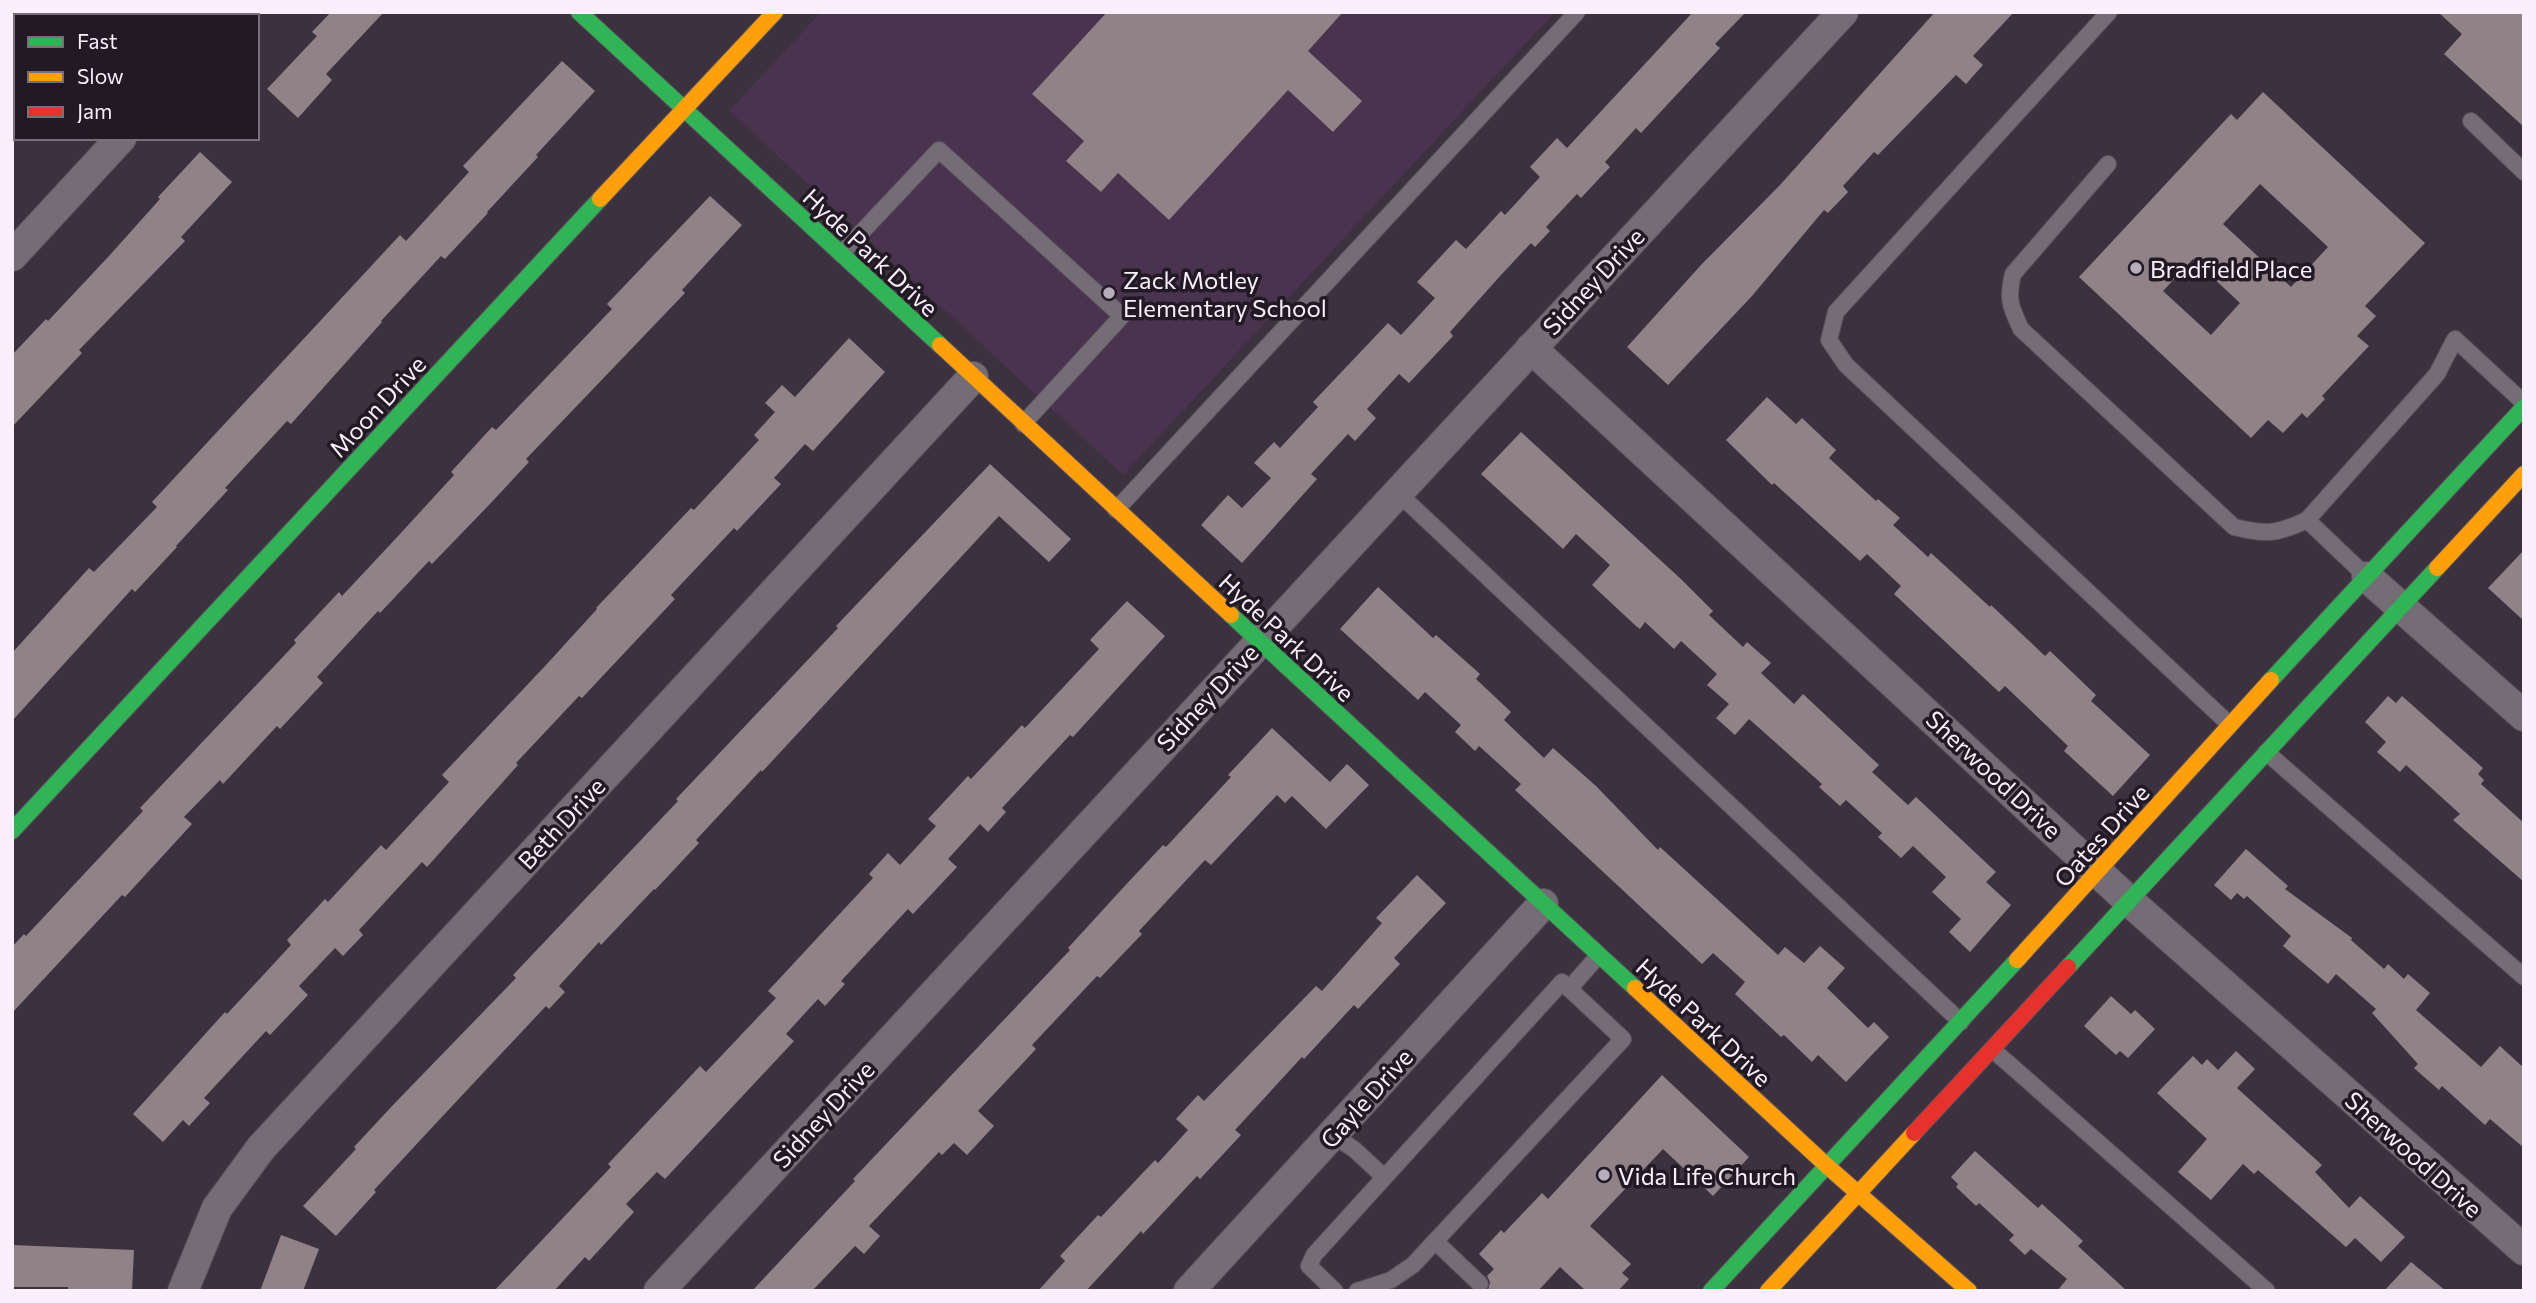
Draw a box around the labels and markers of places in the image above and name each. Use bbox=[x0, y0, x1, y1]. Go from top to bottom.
place label: Bradfield Place bbox=[2150, 254, 2312, 283]
marker: Bradfield Place bbox=[2128, 260, 2144, 276]
place label: Zack Motley Elementary School bbox=[1123, 265, 1327, 322]
marker: Zack Motley Elementary School bbox=[1101, 285, 1117, 301]
place label: Vida Life Church bbox=[1618, 1161, 1796, 1190]
marker: Vida Life Church bbox=[1596, 1167, 1612, 1183]

